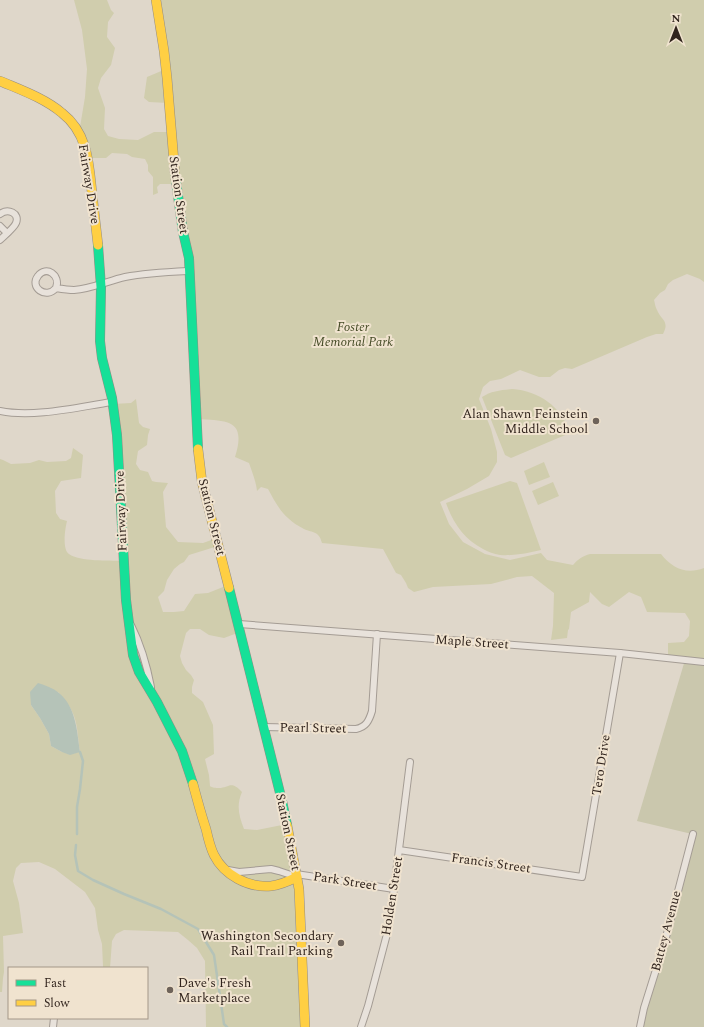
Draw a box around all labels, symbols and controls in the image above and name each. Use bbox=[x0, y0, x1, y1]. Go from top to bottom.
north arrow bbox=[656, 8, 696, 48]
text: N bbox=[672, 10, 681, 27]
street label: Fairway Drive bbox=[73, 143, 105, 225]
street label: Station Street bbox=[164, 155, 194, 236]
park label: Foster Memorial Park bbox=[313, 317, 393, 352]
place label: Alan Shawn Feinstein Middle School bbox=[462, 404, 588, 439]
marker: Alan Shawn Feinstein Middle School bbox=[591, 416, 601, 426]
street label: Fairway Drive bbox=[110, 470, 132, 552]
street label: Station Street bbox=[193, 476, 231, 558]
street label: Maple Street bbox=[435, 629, 510, 655]
street label: Pearl Street bbox=[279, 717, 347, 739]
street label: Tero Drive bbox=[586, 733, 616, 797]
street label: Station Street bbox=[270, 791, 306, 873]
street label: Francis Street bbox=[450, 848, 532, 879]
street label: Holden Street bbox=[376, 855, 408, 937]
street label: Park Street bbox=[312, 866, 379, 896]
street label: Battey Avenue bbox=[646, 888, 686, 974]
place label: Washington Secondary Rail Trail Parking bbox=[201, 926, 334, 961]
marker: Washington Secondary Rail Trail Parking bbox=[336, 938, 346, 948]
legend bbox=[8, 967, 148, 1019]
place label: Dave's Fresh Marketplace bbox=[178, 973, 252, 1008]
text: Fast bbox=[44, 974, 66, 993]
marker: Dave's Fresh Marketplace bbox=[165, 985, 175, 995]
text: Slow bbox=[44, 994, 70, 1013]

